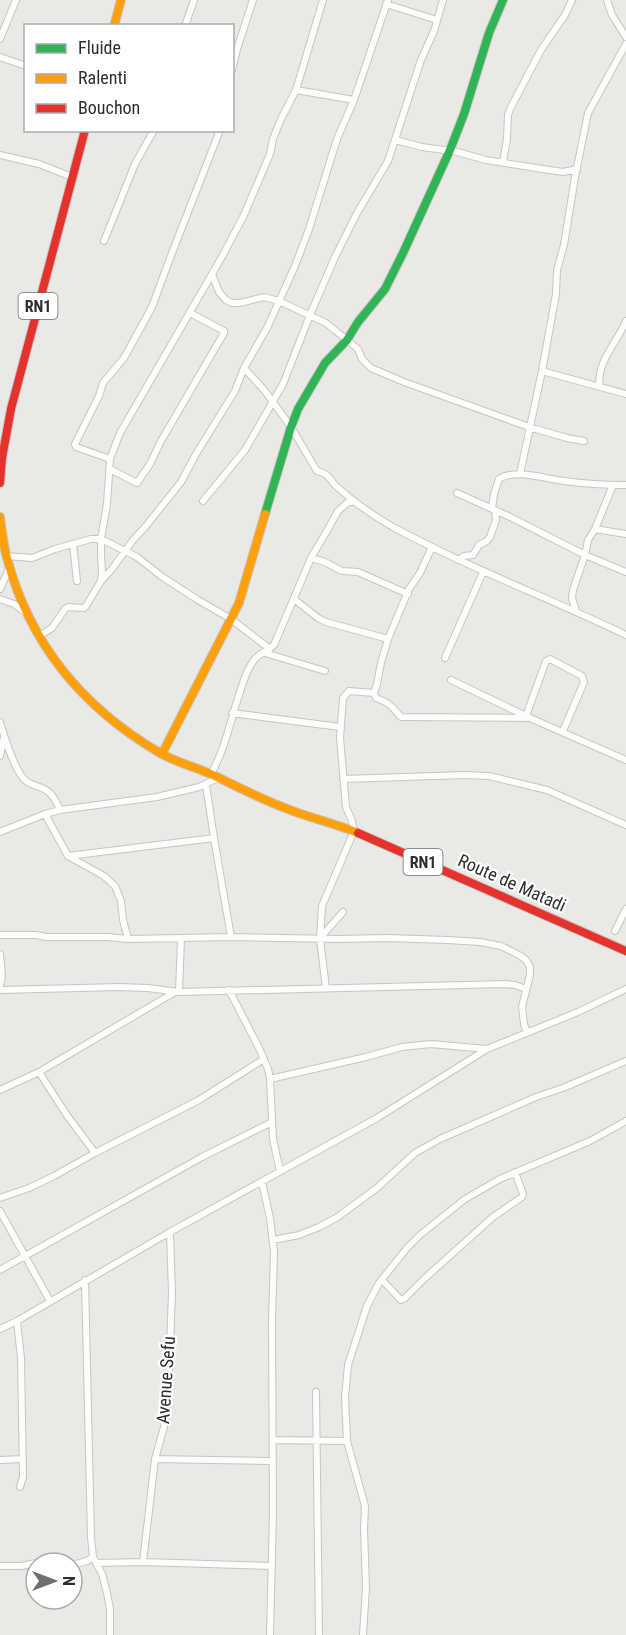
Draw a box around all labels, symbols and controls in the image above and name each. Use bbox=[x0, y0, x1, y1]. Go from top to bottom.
legend bbox=[24, 24, 234, 132]
text: Fluide bbox=[78, 37, 121, 58]
text: Ralenti bbox=[78, 67, 127, 88]
text: Bouchon bbox=[78, 97, 140, 118]
road number: RN1 bbox=[18, 293, 57, 319]
road number: RN1 bbox=[404, 849, 442, 875]
street label: Route de Matadi bbox=[455, 849, 569, 916]
street label: Avenue Sefu bbox=[152, 1335, 179, 1425]
north arrow bbox=[24, 1551, 84, 1611]
text: N bbox=[59, 1576, 78, 1586]

